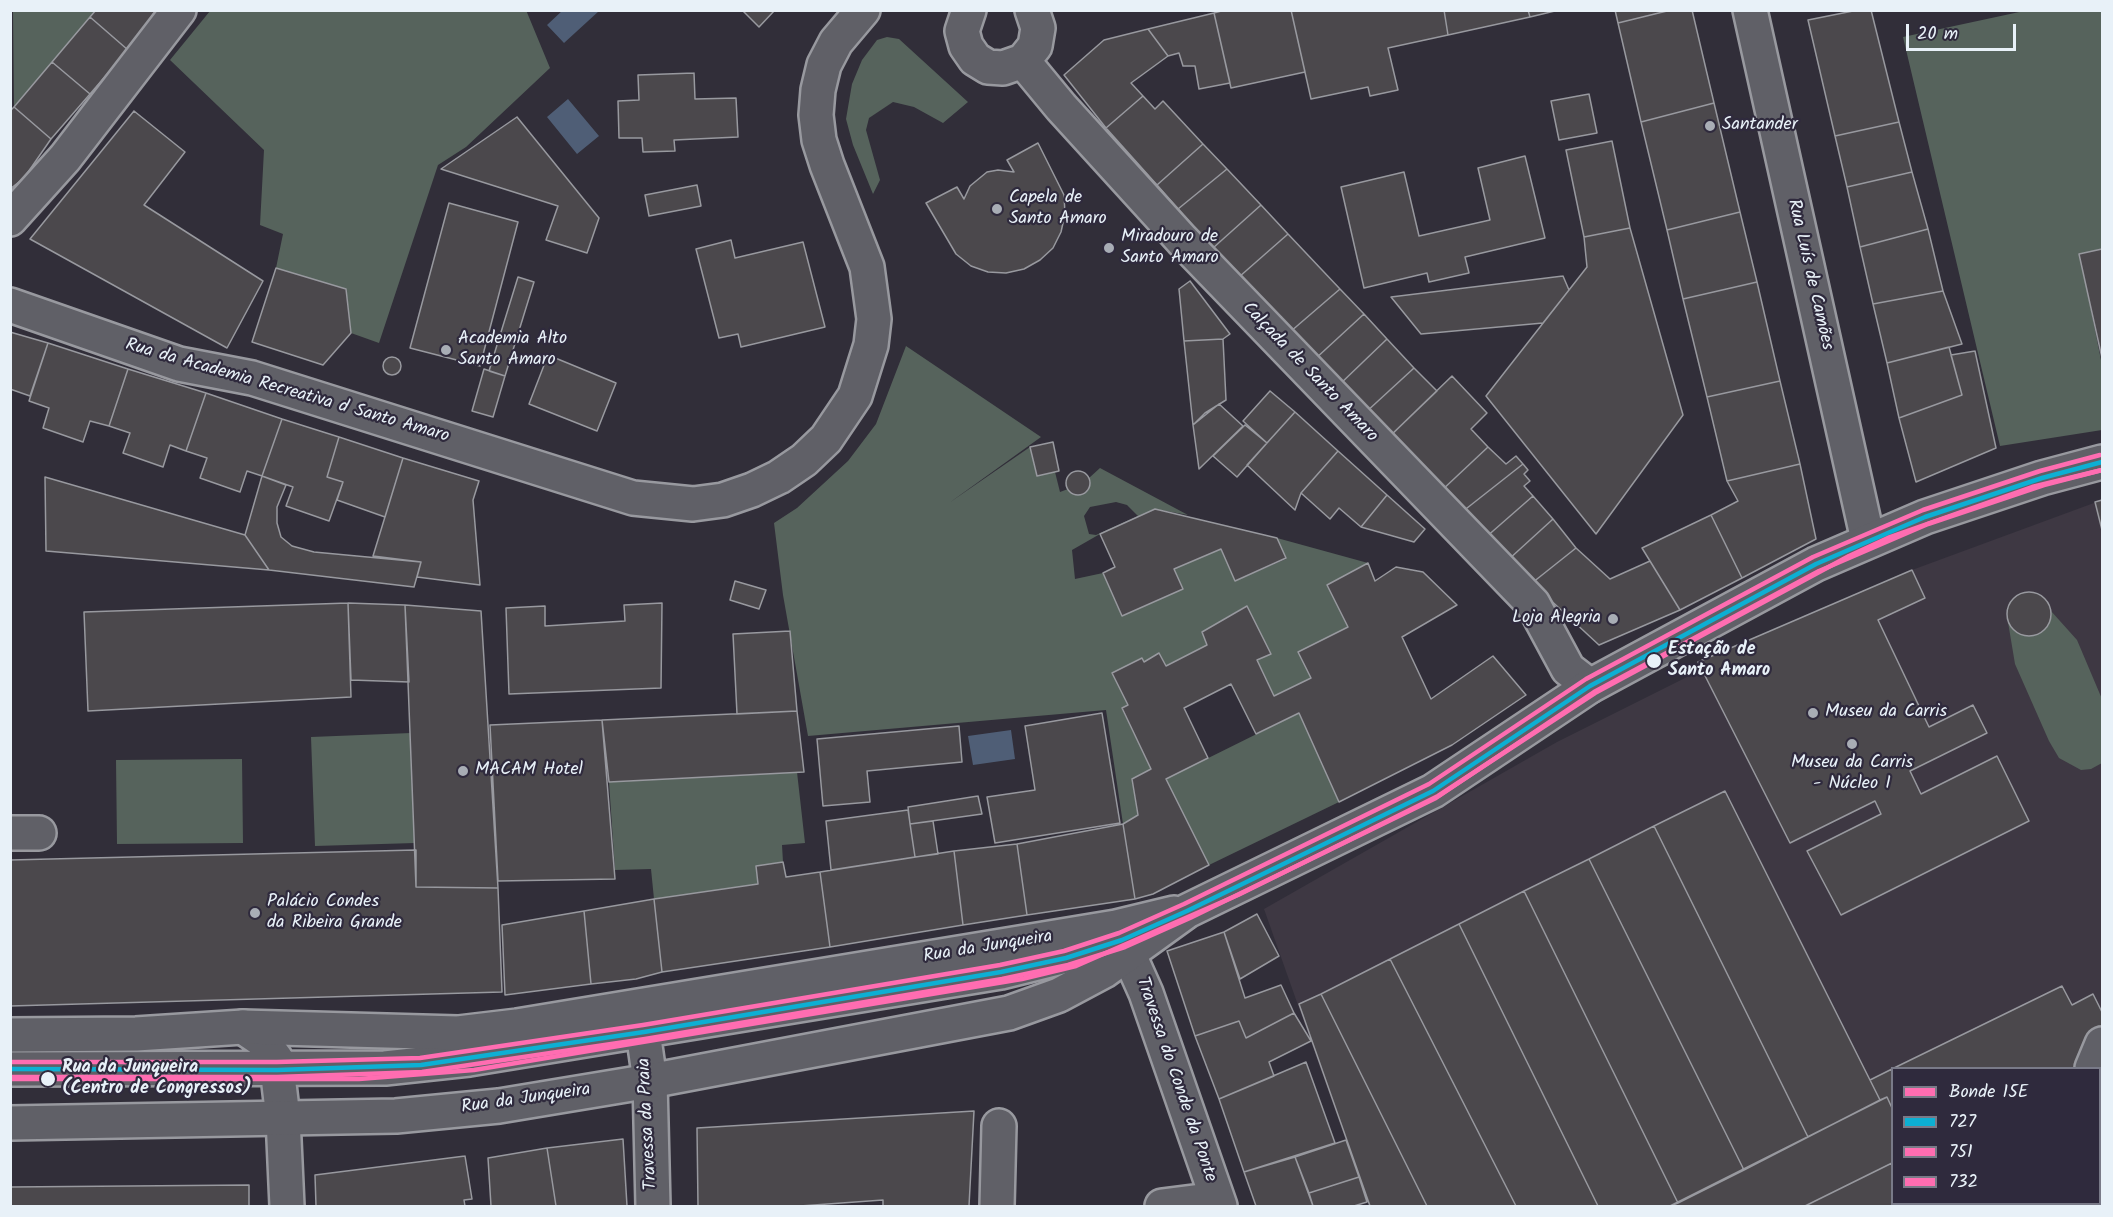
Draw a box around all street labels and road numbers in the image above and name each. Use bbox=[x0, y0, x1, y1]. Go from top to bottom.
street label: Rua Luís de Camões bbox=[1781, 197, 1837, 353]
street label: Calçada de Santo Amaro bbox=[1236, 298, 1382, 448]
street label: Rua da Academia Recreativa d Santo Amaro bbox=[123, 335, 451, 449]
street label: Rua da Junqueira bbox=[922, 927, 1054, 969]
street label: Travessa do Conde da Ponte bbox=[1130, 975, 1220, 1185]
street label: Travessa da Praia bbox=[635, 1057, 663, 1191]
street label: Rua da Junqueira bbox=[460, 1080, 592, 1120]

